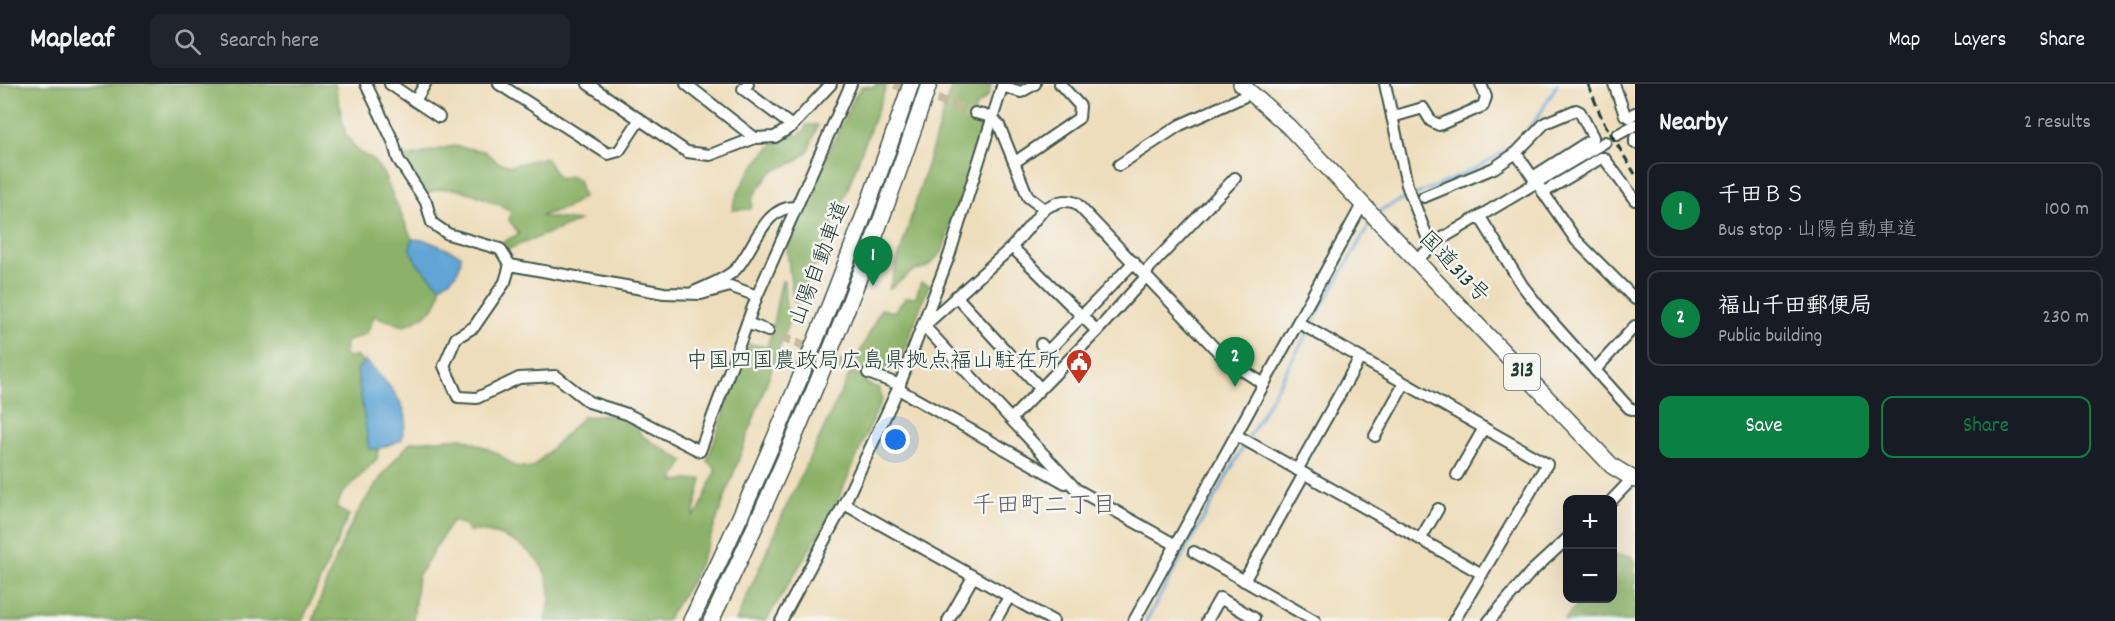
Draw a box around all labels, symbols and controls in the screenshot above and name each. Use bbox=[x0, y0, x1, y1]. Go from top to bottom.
search box bbox=[150, 14, 570, 68]
text: Mapleaf bbox=[30, 21, 114, 61]
icon: search bbox=[171, 25, 204, 58]
text: Search here bbox=[219, 26, 319, 57]
text: Map bbox=[1889, 26, 1920, 56]
text: Layers bbox=[1953, 26, 2006, 56]
text: Share bbox=[2039, 26, 2085, 56]
text: Nearby bbox=[1659, 105, 1727, 142]
text: 2 results bbox=[2024, 109, 2091, 137]
text: 千田ＢＳ bbox=[1718, 181, 1806, 212]
text: 1 bbox=[1678, 196, 1683, 224]
text: 100 m bbox=[2045, 196, 2089, 224]
street label: 山陽自動車道 bbox=[783, 197, 859, 331]
text: Bus stop · 山陽自動車道 bbox=[1718, 217, 1917, 245]
street label: 国道313号 bbox=[1410, 225, 1496, 311]
pin: 1 bbox=[854, 236, 892, 286]
text: 福山千田郵便局 bbox=[1718, 292, 1872, 323]
text: 2 bbox=[1676, 304, 1685, 332]
text: 230 m bbox=[2042, 304, 2089, 332]
text: Public building bbox=[1718, 323, 1822, 351]
pin: 2 bbox=[1216, 338, 1254, 387]
place label: 中国四国農政局広島県拠点福山駐在所 bbox=[686, 347, 1060, 378]
public building icon: 中国四国農政局広島県拠点福山駐在所 bbox=[1064, 347, 1094, 385]
road number: 313 bbox=[1504, 354, 1540, 390]
button: Save bbox=[1659, 396, 1869, 458]
button: Share bbox=[1881, 396, 2091, 458]
your location bbox=[881, 425, 910, 454]
district label: 千田町二丁目 bbox=[972, 490, 1116, 524]
map controls bbox=[1563, 495, 1617, 603]
button: + bbox=[1563, 495, 1617, 549]
button: − bbox=[1563, 549, 1617, 603]

